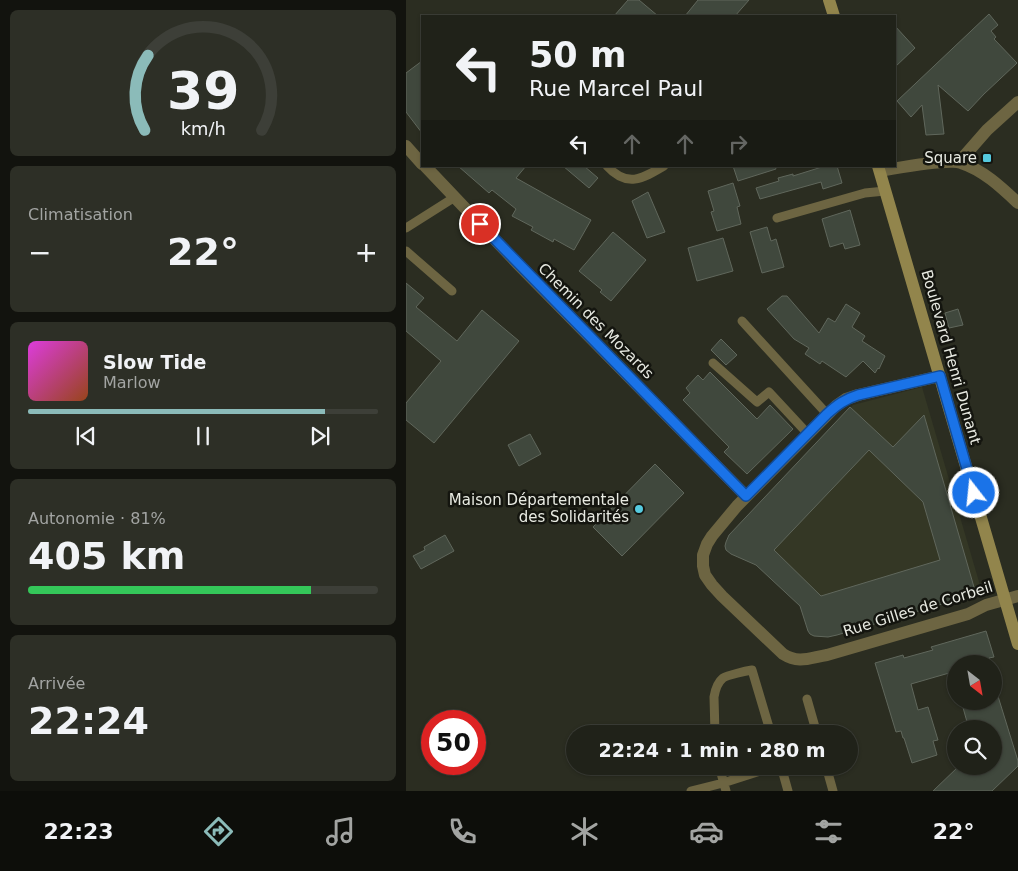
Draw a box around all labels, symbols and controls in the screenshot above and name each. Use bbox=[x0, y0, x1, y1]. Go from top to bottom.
icon: left bbox=[446, 35, 511, 100]
text: 50 m bbox=[529, 35, 626, 75]
text: 39 bbox=[167, 61, 239, 121]
text: Rue Marcel Paul bbox=[529, 76, 703, 101]
text: km/h bbox=[180, 118, 226, 139]
icon: left bbox=[565, 130, 593, 158]
icon: ahead bbox=[618, 130, 646, 158]
icon: ahead bbox=[671, 130, 699, 158]
icon: right bbox=[724, 130, 752, 158]
place label: Square bbox=[924, 149, 977, 167]
marker: Square bbox=[981, 152, 993, 164]
pin bbox=[459, 203, 501, 245]
text: Climatisation bbox=[28, 205, 133, 224]
icon: arrive bbox=[466, 210, 494, 238]
text: 22° bbox=[167, 230, 239, 274]
text: − bbox=[28, 236, 51, 269]
text: + bbox=[355, 236, 378, 269]
street label: Chemin des Mozards bbox=[534, 259, 658, 383]
street label: Boulevard Henri Dunant bbox=[917, 268, 985, 447]
text: Slow Tide bbox=[103, 351, 206, 373]
text: Marlow bbox=[103, 373, 161, 392]
icon: previous bbox=[72, 422, 100, 450]
icon: pause bbox=[189, 422, 217, 450]
icon: next bbox=[306, 422, 334, 450]
position arrow bbox=[947, 466, 999, 518]
place label: Maison Départementale des Solidarités bbox=[449, 491, 629, 526]
marker: Maison Départementale des Solidarités bbox=[633, 503, 645, 515]
text: Autonomie · 81% bbox=[28, 509, 166, 528]
text: 405 km bbox=[28, 534, 185, 578]
street label: Rue Gilles de Corbeil bbox=[841, 578, 995, 640]
north arrow bbox=[947, 655, 1002, 710]
map controls bbox=[947, 655, 1002, 775]
text: Arrivée bbox=[28, 674, 85, 693]
text: 22:24 bbox=[28, 699, 149, 743]
speed limit sign: 50 bbox=[421, 710, 486, 775]
button: search bbox=[947, 720, 1002, 775]
text: 22:24 · 1 min · 280 m bbox=[598, 739, 826, 761]
icon: directions bbox=[201, 814, 236, 849]
icon: music bbox=[323, 814, 358, 849]
icon: phone bbox=[445, 814, 480, 849]
icon: climate bbox=[567, 814, 602, 849]
icon: car bbox=[689, 814, 724, 849]
icon: filters bbox=[811, 814, 846, 849]
text: 22:23 bbox=[44, 819, 114, 844]
text: 22° bbox=[933, 819, 974, 844]

